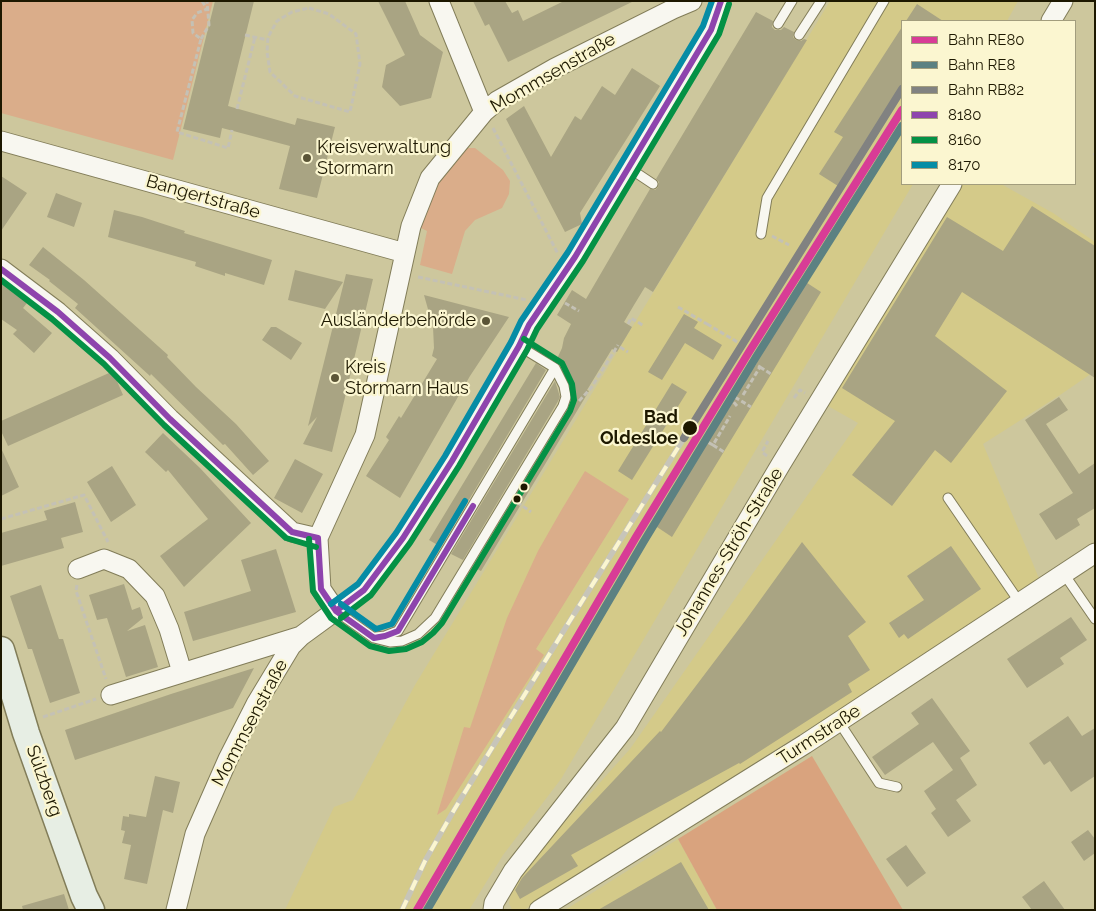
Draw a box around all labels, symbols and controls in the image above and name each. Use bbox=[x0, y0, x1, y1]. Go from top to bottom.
legend bbox=[901, 20, 1076, 185]
street label: Mommsenstraße bbox=[487, 29, 619, 117]
text: Bahn RE80 bbox=[948, 31, 1025, 49]
text: Bahn RE8 bbox=[948, 56, 1015, 74]
text: Bahn RB82 bbox=[948, 81, 1024, 99]
text: 8180 bbox=[948, 106, 981, 124]
text: 8160 bbox=[948, 131, 982, 149]
place label: Kreisverwaltung Stormarn bbox=[317, 137, 451, 180]
marker: Kreisverwaltung Stormarn bbox=[301, 152, 313, 164]
text: 8170 bbox=[948, 156, 980, 174]
street label: Bangertstraße bbox=[143, 170, 263, 224]
place label: Ausländerbehörde bbox=[321, 310, 476, 332]
marker: Ausländerbehörde bbox=[480, 315, 492, 327]
place label: Kreis Stormarn Haus bbox=[345, 357, 469, 399]
marker: Kreis Stormarn Haus bbox=[329, 372, 341, 384]
place label: Bad Oldesloe bbox=[600, 407, 678, 449]
marker: Bad Oldesloe bbox=[681, 419, 699, 437]
street label: Johannes-Ströh-Straße bbox=[670, 464, 788, 640]
unlabelled marker bbox=[519, 482, 529, 492]
unlabelled marker bbox=[512, 494, 522, 504]
street label: Mommsenstraße bbox=[207, 656, 293, 790]
street label: Turmstraße bbox=[774, 700, 864, 770]
street label: Sülzberg bbox=[21, 742, 67, 820]

